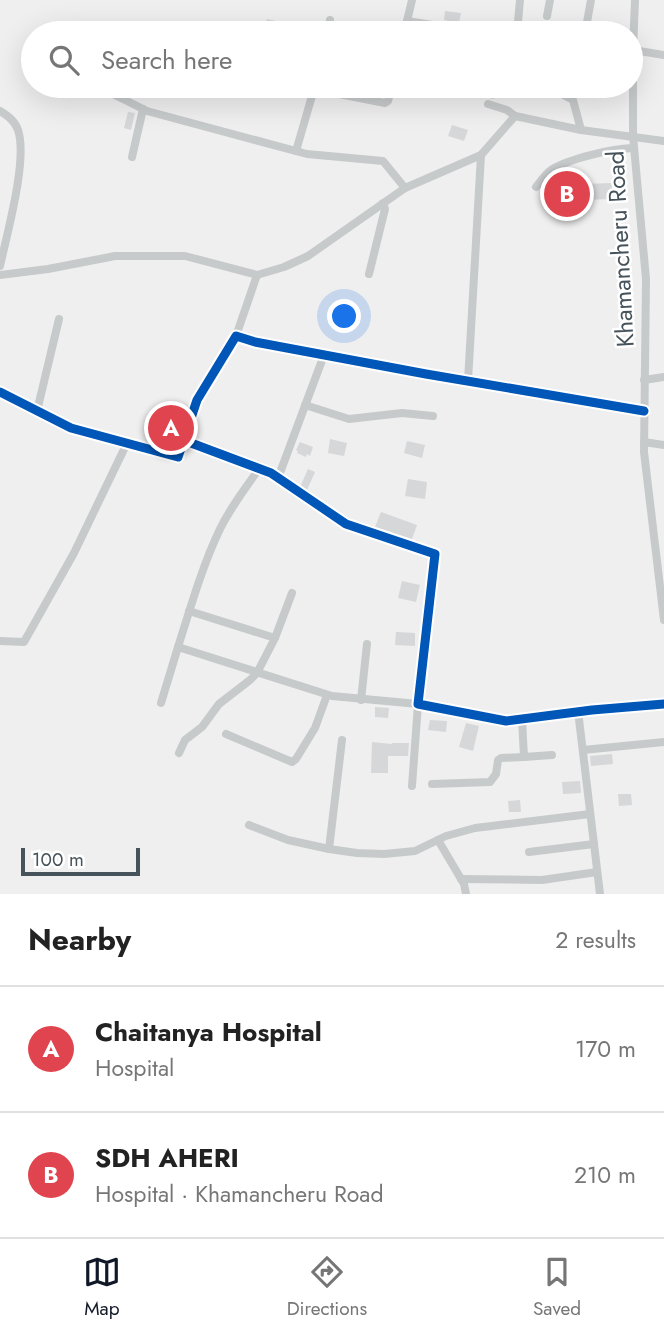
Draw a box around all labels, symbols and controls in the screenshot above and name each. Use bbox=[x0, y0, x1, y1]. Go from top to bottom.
search box bbox=[21, 21, 643, 98]
icon: search bbox=[45, 41, 83, 79]
text: Search here bbox=[101, 41, 233, 79]
street label: Khamancheru Road bbox=[597, 150, 643, 348]
pin: B bbox=[544, 168, 590, 220]
your location bbox=[327, 299, 361, 333]
pin: A bbox=[148, 402, 194, 454]
scale bar bbox=[21, 845, 140, 877]
text: 100 m bbox=[32, 846, 84, 873]
text: Nearby bbox=[28, 918, 131, 961]
text: 2 results bbox=[555, 923, 636, 957]
text: Chaitanya Hospital bbox=[95, 1013, 322, 1051]
text: A bbox=[43, 1032, 59, 1066]
text: 170 m bbox=[575, 1032, 636, 1066]
text: Hospital bbox=[95, 1051, 174, 1085]
text: SDH AHERI bbox=[95, 1139, 239, 1177]
text: B bbox=[43, 1158, 59, 1192]
text: 210 m bbox=[574, 1158, 636, 1192]
text: Hospital · Khamancheru Road bbox=[95, 1177, 384, 1211]
tab: Map bbox=[83, 1253, 121, 1322]
tab: Directions bbox=[287, 1253, 367, 1322]
tab: Saved bbox=[533, 1253, 581, 1322]

